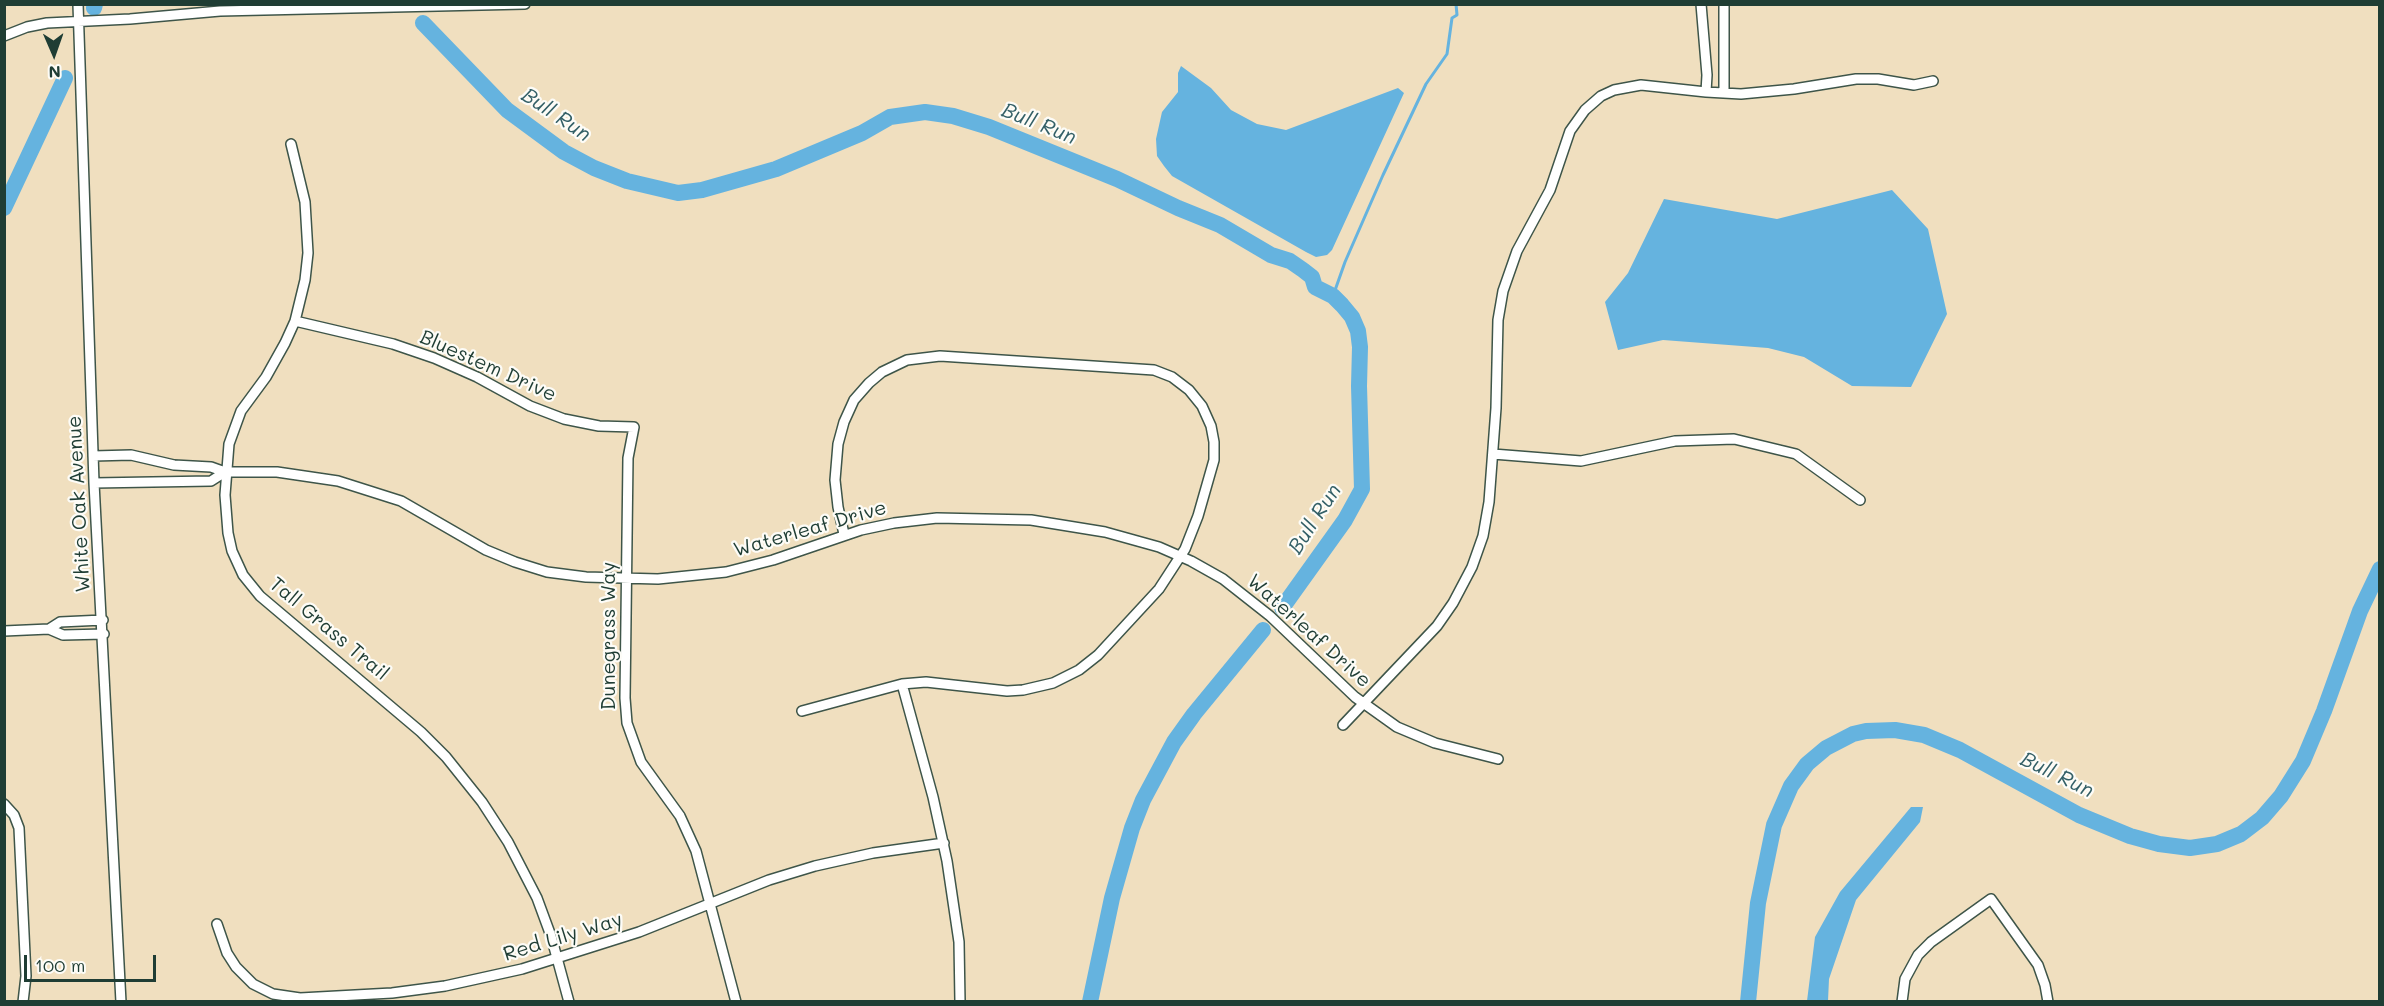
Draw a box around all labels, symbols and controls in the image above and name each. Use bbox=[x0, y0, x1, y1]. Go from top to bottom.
north arrow bbox=[24, 24, 84, 84]
text: N bbox=[48, 62, 61, 83]
water label: Bull Run bbox=[516, 83, 596, 147]
water label: Bull Run bbox=[998, 98, 1080, 150]
street label: Bluestem Drive bbox=[416, 325, 560, 407]
street label: White Oak Avenue bbox=[62, 415, 96, 593]
water label: Bull Run bbox=[1283, 479, 1347, 559]
street label: Waterleaf Drive bbox=[731, 496, 889, 562]
street label: Dunegrass Way bbox=[597, 562, 621, 710]
street label: Waterleaf Drive bbox=[1242, 569, 1376, 693]
street label: Tall Grass Trail bbox=[265, 572, 393, 686]
water label: Bull Run bbox=[2016, 746, 2098, 804]
street label: Red Lily Way bbox=[501, 908, 625, 966]
scale bar bbox=[27, 943, 159, 981]
text: 100 m bbox=[35, 953, 85, 977]

